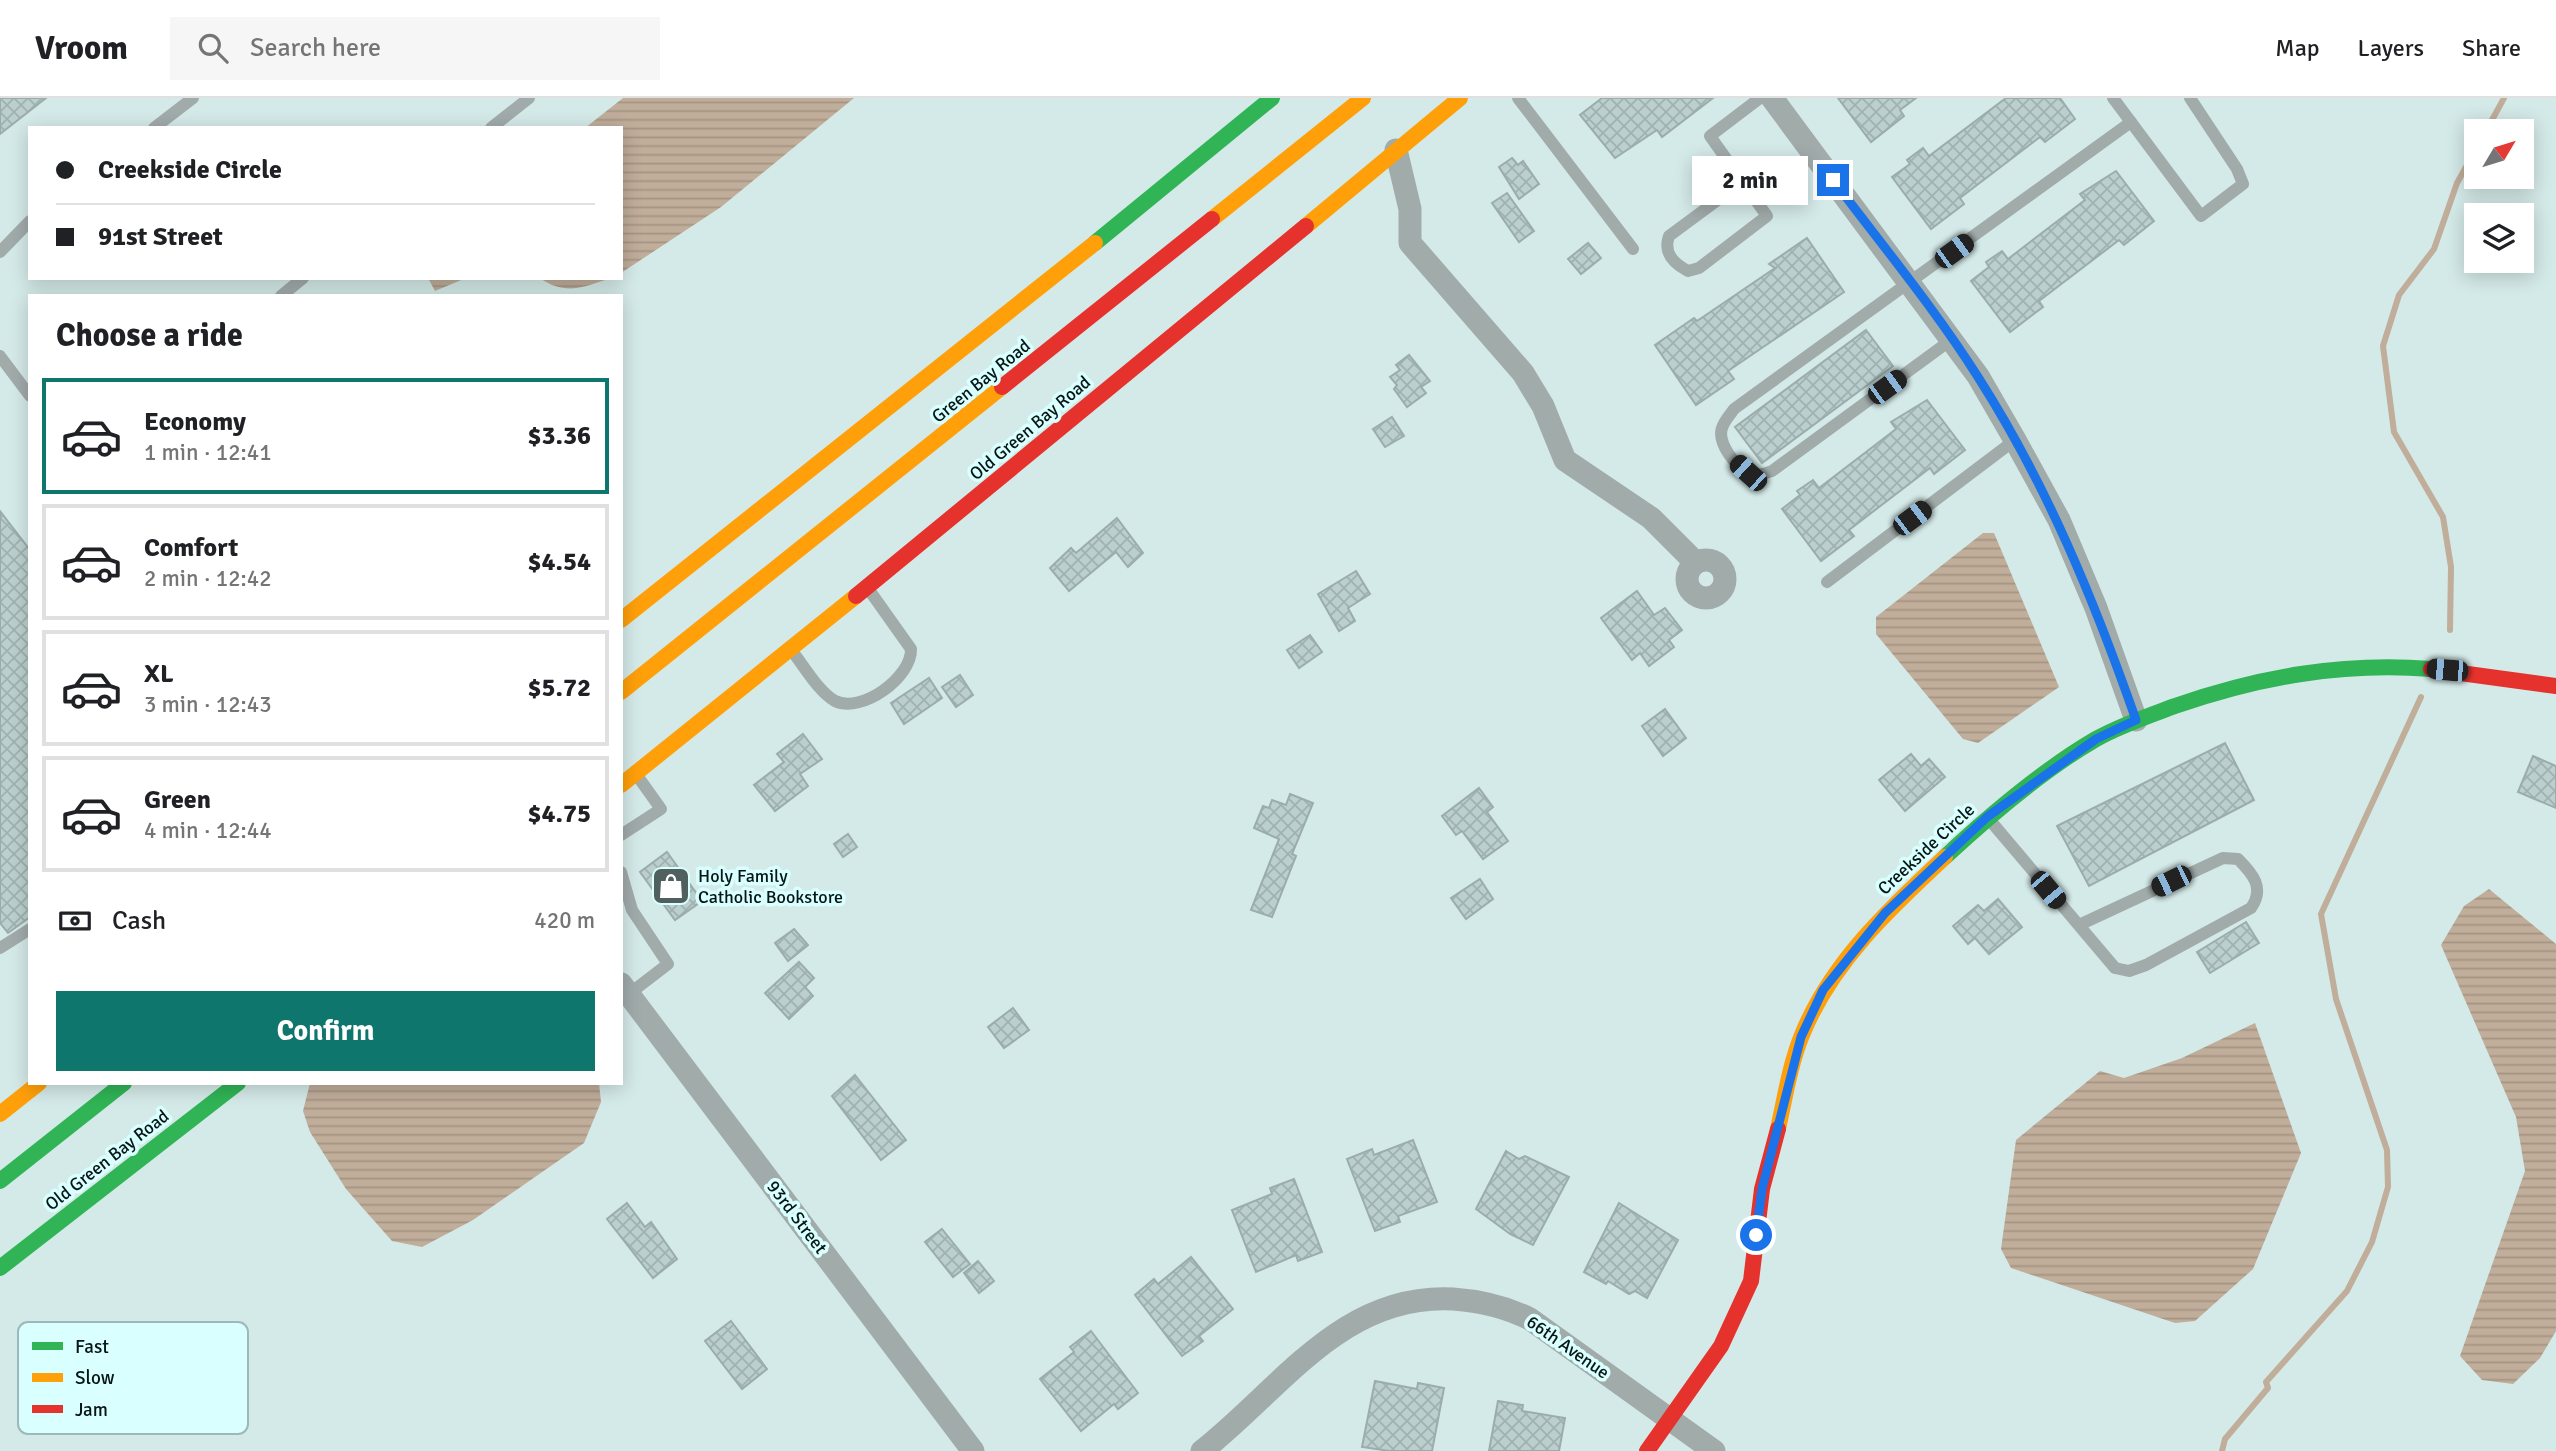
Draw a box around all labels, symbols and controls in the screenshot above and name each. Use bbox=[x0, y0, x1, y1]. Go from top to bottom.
search box bbox=[170, 17, 660, 80]
text: Vroom bbox=[35, 28, 128, 69]
icon: search bbox=[194, 29, 232, 67]
text: Search here bbox=[250, 32, 381, 64]
text: Map bbox=[2275, 33, 2320, 63]
text: Layers bbox=[2358, 33, 2424, 63]
text: Share bbox=[2462, 33, 2521, 63]
north arrow bbox=[2464, 119, 2534, 189]
map controls bbox=[2464, 119, 2534, 273]
text: Creekside Circle bbox=[98, 154, 282, 186]
callout: 2 min bbox=[1693, 155, 1808, 204]
route end bbox=[1817, 164, 1849, 196]
text: 2 min bbox=[1722, 166, 1778, 195]
button: layers bbox=[2464, 203, 2534, 273]
text: 91st Street bbox=[98, 221, 223, 253]
car bbox=[1931, 230, 1978, 272]
text: Choose a ride bbox=[56, 316, 243, 355]
street label: Green Bay Road bbox=[927, 335, 1035, 427]
car bbox=[1864, 366, 1911, 408]
street label: Old Green Bay Road bbox=[965, 371, 1095, 485]
icon: car bbox=[60, 405, 123, 468]
text: Economy bbox=[144, 406, 246, 438]
text: $3.36 bbox=[527, 420, 591, 452]
text: 1 min · 12:41 bbox=[144, 438, 272, 467]
car bbox=[1726, 451, 1771, 495]
car bbox=[1889, 497, 1936, 539]
icon: car bbox=[60, 531, 123, 594]
text: Comfort bbox=[144, 532, 238, 564]
text: $4.54 bbox=[527, 546, 591, 578]
text: 2 min · 12:42 bbox=[144, 564, 272, 593]
icon: car bbox=[60, 657, 123, 720]
text: XL bbox=[144, 658, 174, 690]
car bbox=[2426, 658, 2469, 682]
text: $5.72 bbox=[527, 672, 591, 704]
text: 3 min · 12:43 bbox=[144, 690, 272, 719]
icon: car bbox=[60, 783, 123, 846]
text: Green bbox=[144, 784, 211, 816]
text: $4.75 bbox=[527, 798, 591, 830]
street label: Creekside Circle bbox=[1873, 799, 1979, 899]
text: 4 min · 12:44 bbox=[144, 816, 272, 845]
car bbox=[2148, 862, 2195, 900]
shop icon: Holy Family Catholic Bookstore bbox=[650, 865, 692, 907]
place label: Holy Family Catholic Bookstore bbox=[698, 865, 843, 908]
car bbox=[2027, 867, 2070, 913]
icon: cash bbox=[56, 902, 94, 940]
text: Cash bbox=[112, 905, 166, 937]
text: 420 m bbox=[534, 906, 595, 935]
button: Confirm bbox=[56, 991, 595, 1071]
street label: Old Green Bay Road bbox=[41, 1105, 173, 1215]
street label: 93rd Street bbox=[762, 1176, 832, 1258]
route start bbox=[1740, 1219, 1772, 1251]
street label: 66th Avenue bbox=[1522, 1311, 1614, 1383]
legend bbox=[18, 1322, 248, 1434]
text: Fast bbox=[75, 1335, 109, 1359]
text: Slow bbox=[75, 1366, 115, 1390]
text: Jam bbox=[75, 1398, 108, 1422]

